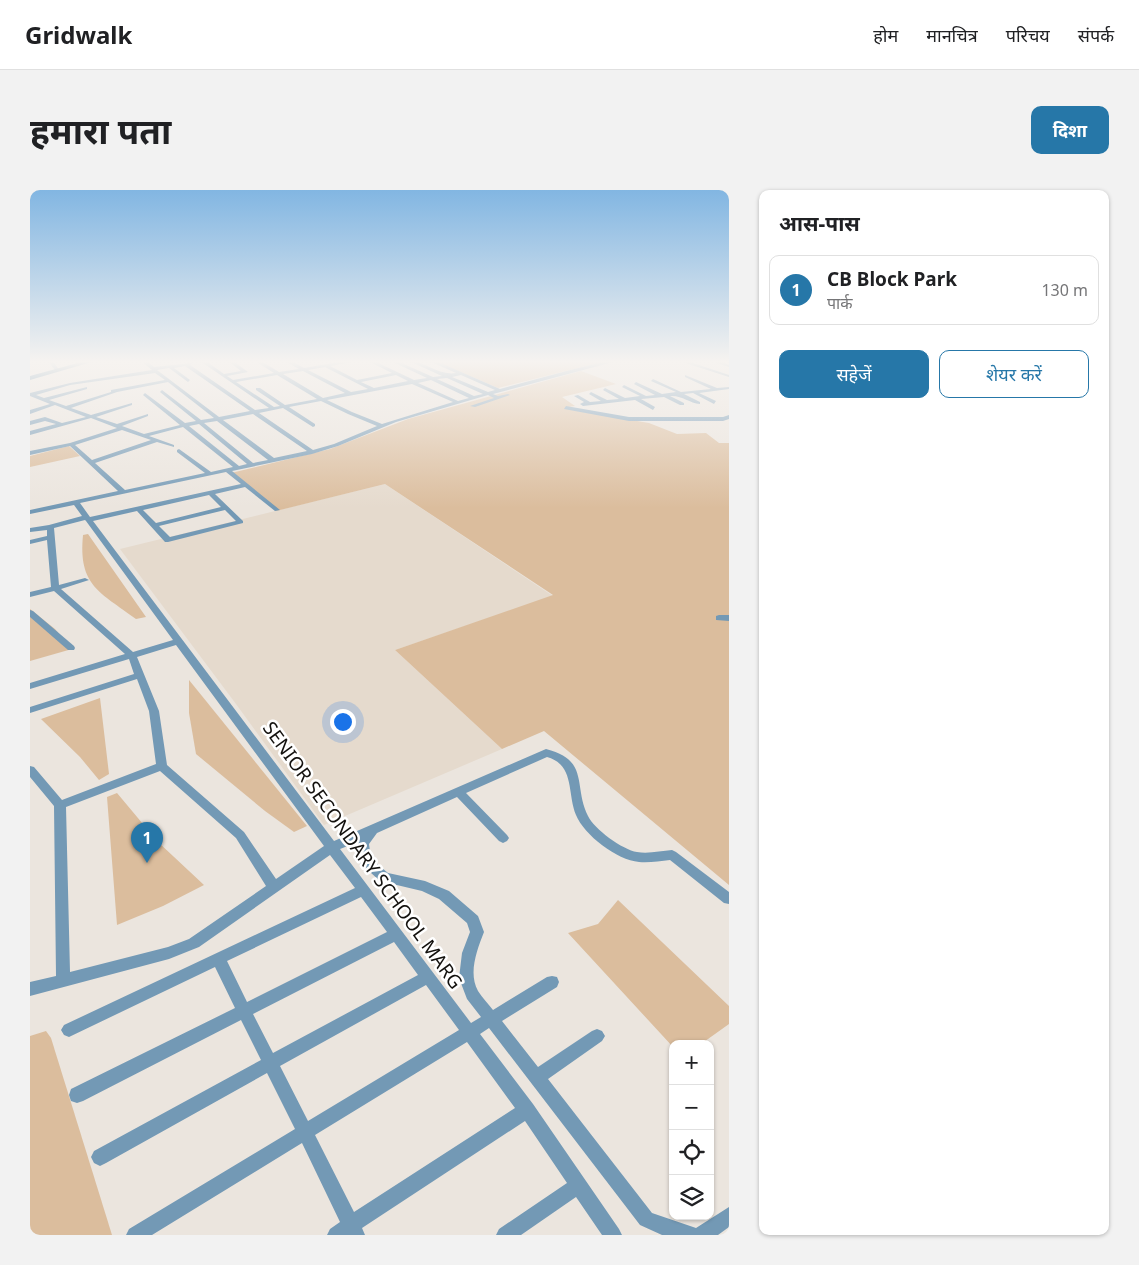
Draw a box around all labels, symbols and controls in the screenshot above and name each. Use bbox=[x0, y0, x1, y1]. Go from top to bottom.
text: Gridwalk bbox=[25, 18, 132, 51]
text: होम bbox=[873, 23, 898, 47]
text: मानचित्र bbox=[926, 23, 978, 47]
text: परिचय bbox=[1006, 23, 1050, 47]
text: संपर्क bbox=[1078, 23, 1114, 47]
button: दिशा bbox=[1031, 106, 1109, 154]
text: हमारा पता bbox=[30, 107, 171, 154]
text: आस-पास bbox=[779, 209, 860, 237]
text: CB Block Park bbox=[827, 266, 957, 292]
text: 1 bbox=[791, 279, 801, 301]
text: 130 m bbox=[1041, 279, 1088, 301]
text: पार्क bbox=[827, 292, 853, 314]
button: सहेजें bbox=[779, 350, 929, 398]
button: शेयर करें bbox=[939, 350, 1089, 398]
your location bbox=[330, 709, 356, 735]
street label: SENIOR SECONDARY SCHOOL MARG bbox=[257, 716, 469, 994]
pin: 1 bbox=[131, 822, 163, 863]
map controls bbox=[669, 1040, 714, 1220]
button: + bbox=[669, 1040, 714, 1085]
button: − bbox=[669, 1085, 714, 1130]
button: locate bbox=[669, 1130, 714, 1175]
button: layers bbox=[669, 1175, 714, 1220]

